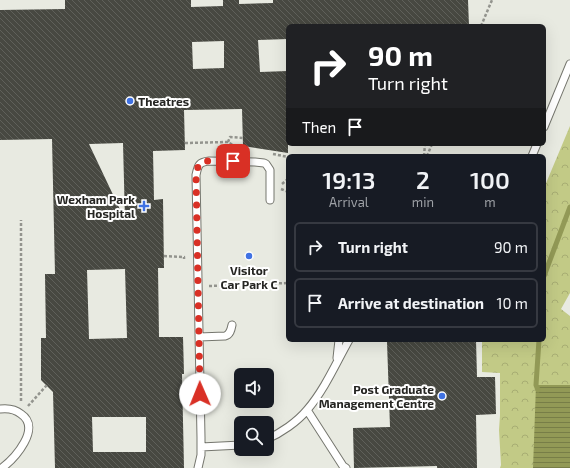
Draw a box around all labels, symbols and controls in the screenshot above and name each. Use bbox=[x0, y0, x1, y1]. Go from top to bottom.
text: 90 m bbox=[368, 38, 433, 72]
icon: right bbox=[302, 40, 354, 92]
text: Turn right bbox=[368, 72, 448, 94]
place label: Theatres bbox=[138, 94, 189, 108]
marker: Theatres bbox=[125, 96, 135, 106]
icon: arrive bbox=[344, 116, 366, 138]
text: Then bbox=[302, 118, 336, 136]
pin bbox=[216, 144, 250, 178]
icon: arrive bbox=[222, 150, 244, 172]
text: 19:13 bbox=[322, 165, 376, 194]
text: 2 bbox=[416, 165, 430, 194]
text: 100 bbox=[470, 165, 510, 194]
place label: Wexham Park Hospital bbox=[57, 192, 135, 220]
text: Arrival bbox=[329, 194, 369, 210]
text: min bbox=[412, 194, 434, 210]
text: m bbox=[484, 194, 496, 210]
marker: Wexham Park Hospital bbox=[138, 200, 150, 212]
icon: right bbox=[304, 236, 326, 258]
text: Turn right bbox=[338, 238, 408, 256]
text: 90 m bbox=[494, 238, 528, 256]
marker: Visitor Car Park C bbox=[244, 251, 254, 261]
place label: Visitor Car Park C bbox=[220, 263, 278, 291]
icon: arrive bbox=[304, 292, 326, 314]
text: Arrive at destination bbox=[338, 294, 484, 312]
text: 10 m bbox=[496, 294, 528, 312]
map controls bbox=[234, 368, 274, 456]
button: sound bbox=[234, 368, 274, 408]
position arrow bbox=[179, 373, 221, 415]
place label: Post Graduate Management Centre bbox=[319, 382, 434, 410]
marker: Post Graduate Management Centre bbox=[437, 391, 447, 401]
button: search bbox=[234, 416, 274, 456]

